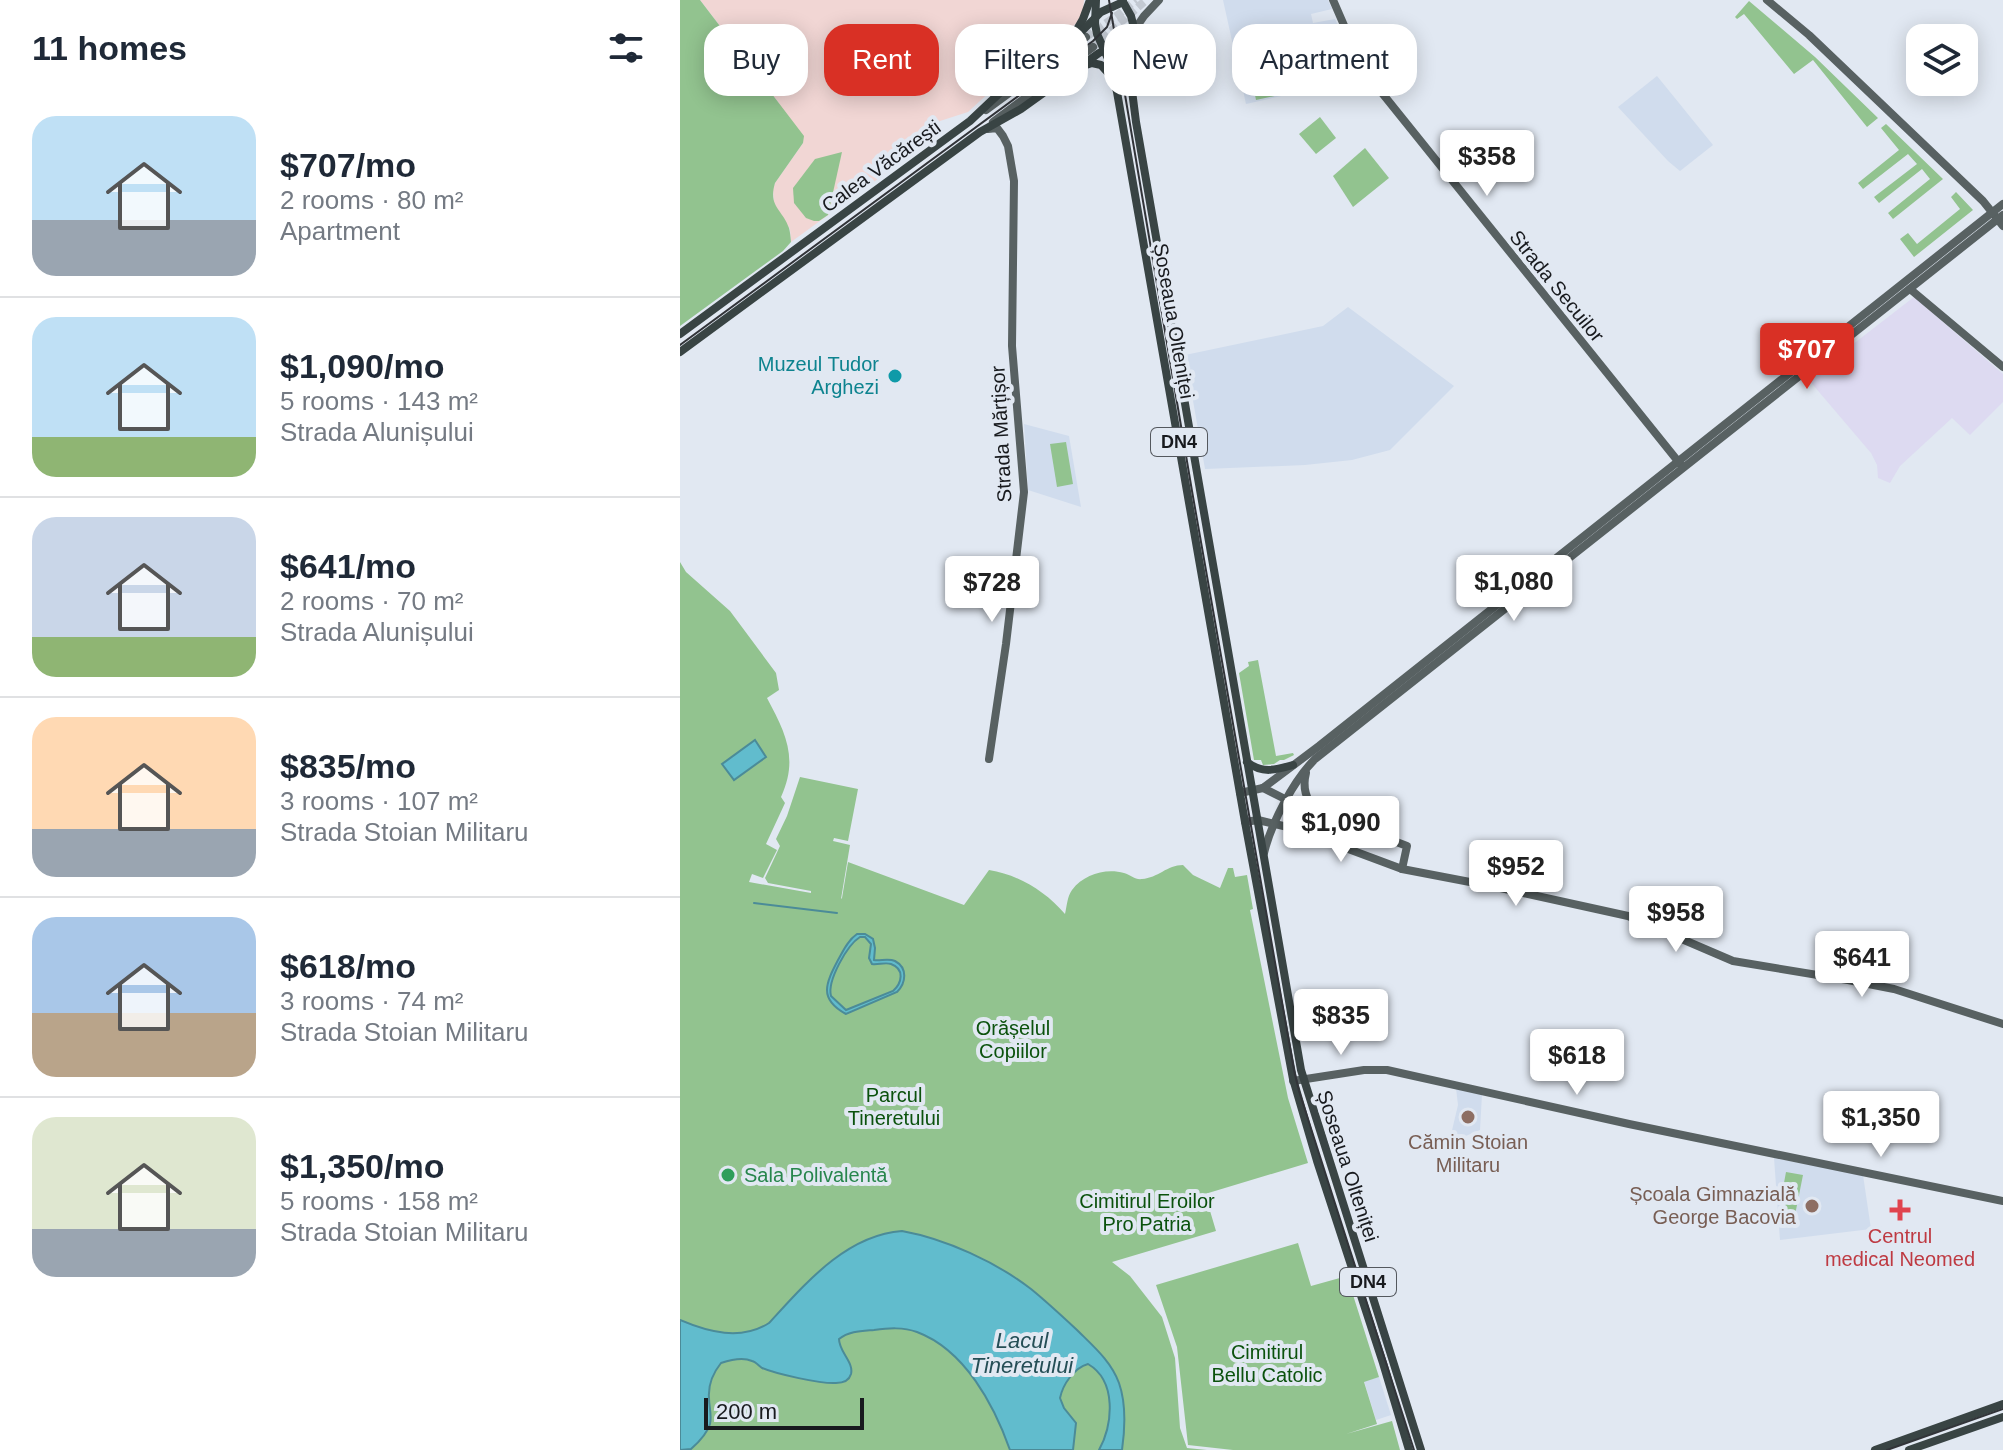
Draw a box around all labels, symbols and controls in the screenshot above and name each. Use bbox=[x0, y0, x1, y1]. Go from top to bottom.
chip: Buy bbox=[704, 24, 808, 96]
chip: Rent bbox=[824, 24, 939, 96]
chip: Filters bbox=[955, 24, 1088, 96]
chip: New bbox=[1104, 24, 1216, 96]
chip: Apartment bbox=[1232, 24, 1417, 96]
map controls bbox=[1906, 24, 1978, 96]
button: layers bbox=[1906, 24, 1978, 96]
icon: filters bbox=[604, 26, 648, 70]
text: 11 homes bbox=[32, 29, 187, 67]
street label: Calea Văcărești bbox=[817, 116, 945, 216]
pin: $358 bbox=[1440, 130, 1534, 198]
text: $358 bbox=[1458, 141, 1516, 171]
text: $707/mo bbox=[280, 146, 416, 184]
icon: home bbox=[96, 148, 192, 244]
text: 2 rooms · 80 m² bbox=[280, 185, 464, 215]
text: Apartment bbox=[280, 216, 400, 246]
street label: Strada Secuilor bbox=[1505, 226, 1609, 346]
street label: Șoseaua Olteniței bbox=[1149, 241, 1199, 401]
pin: $707 bbox=[1760, 323, 1854, 391]
text: $707 bbox=[1778, 334, 1836, 364]
text: $1,090/mo bbox=[280, 347, 444, 385]
icon: home bbox=[96, 349, 192, 445]
place label: Muzeul Tudor Arghezi bbox=[758, 353, 879, 398]
street label: Strada Mărțișor bbox=[986, 365, 1016, 503]
marker: Muzeul Tudor Arghezi bbox=[886, 367, 904, 385]
text: 5 rooms · 143 m² bbox=[280, 386, 478, 416]
text: Strada Alunișului bbox=[280, 417, 474, 447]
road number: DN4 bbox=[1151, 428, 1207, 456]
text: $641/mo bbox=[280, 547, 416, 585]
icon: home bbox=[96, 549, 192, 645]
pin: $1,080 bbox=[1449, 555, 1579, 623]
pin: $728 bbox=[945, 556, 1039, 624]
text: $1,080 bbox=[1474, 566, 1554, 596]
text: $728 bbox=[963, 567, 1021, 597]
text: 2 rooms · 70 m² bbox=[280, 586, 464, 616]
text: Strada Alunișului bbox=[280, 617, 474, 647]
text: $835/mo bbox=[280, 747, 416, 785]
icon: home bbox=[96, 749, 192, 845]
text: 3 rooms · 107 m² bbox=[280, 786, 478, 816]
pin: $1,090 bbox=[1276, 796, 1406, 864]
text: $1,090 bbox=[1301, 807, 1381, 837]
text: Strada Stoian Militaru bbox=[280, 817, 529, 847]
pin: $952 bbox=[1469, 840, 1563, 908]
text: $952 bbox=[1487, 851, 1545, 881]
pin: $958 bbox=[1629, 886, 1723, 954]
text: $958 bbox=[1647, 897, 1705, 927]
pin: $641 bbox=[1815, 931, 1909, 999]
text: $641 bbox=[1833, 942, 1891, 972]
text: $618/mo bbox=[280, 947, 416, 985]
icon: home bbox=[96, 949, 192, 1045]
text: 3 rooms · 74 m² bbox=[280, 986, 464, 1016]
pin: $835 bbox=[1294, 989, 1388, 1057]
text: $835 bbox=[1312, 1000, 1370, 1030]
text: Strada Stoian Militaru bbox=[280, 1017, 529, 1047]
park label: Orășelul Copiilor bbox=[976, 1017, 1050, 1062]
pin: $618 bbox=[1530, 1029, 1624, 1097]
text: $618 bbox=[1548, 1040, 1606, 1070]
park label: Parcul Tineretului bbox=[848, 1084, 940, 1129]
street label: Șoseaua Olteniței bbox=[1313, 1088, 1383, 1244]
pin: $1,350 bbox=[1816, 1091, 1946, 1159]
text: $1,350 bbox=[1841, 1102, 1921, 1132]
marker: Cămin Stoian Militaru bbox=[1459, 1108, 1477, 1126]
place label: Cămin Stoian Militaru bbox=[1408, 1131, 1528, 1176]
text: $1,350/mo bbox=[280, 1147, 444, 1185]
icon: home bbox=[96, 1149, 192, 1245]
place label: Sala Polivalentă bbox=[744, 1164, 888, 1186]
marker: Sala Polivalentă bbox=[719, 1166, 737, 1184]
place label: Școala Gimnazială George Bacovia bbox=[1629, 1183, 1797, 1228]
text: 5 rooms · 158 m² bbox=[280, 1186, 478, 1216]
park label: Cimitirul Eroilor Pro Patria bbox=[1079, 1190, 1215, 1235]
marker: Școala Gimnazială George Bacovia bbox=[1803, 1197, 1821, 1215]
marker: Centrul medical Neomed bbox=[1889, 1199, 1911, 1221]
text: Strada Stoian Militaru bbox=[280, 1217, 529, 1247]
place label: Centrul medical Neomed bbox=[1825, 1225, 1975, 1270]
road number: DN4 bbox=[1340, 1268, 1396, 1296]
water label: Lacul Tineretului bbox=[971, 1328, 1074, 1378]
park label: Cimitirul Bellu Catolic bbox=[1211, 1341, 1323, 1386]
scale bar bbox=[704, 1394, 864, 1430]
text: 200 m bbox=[716, 1399, 777, 1424]

